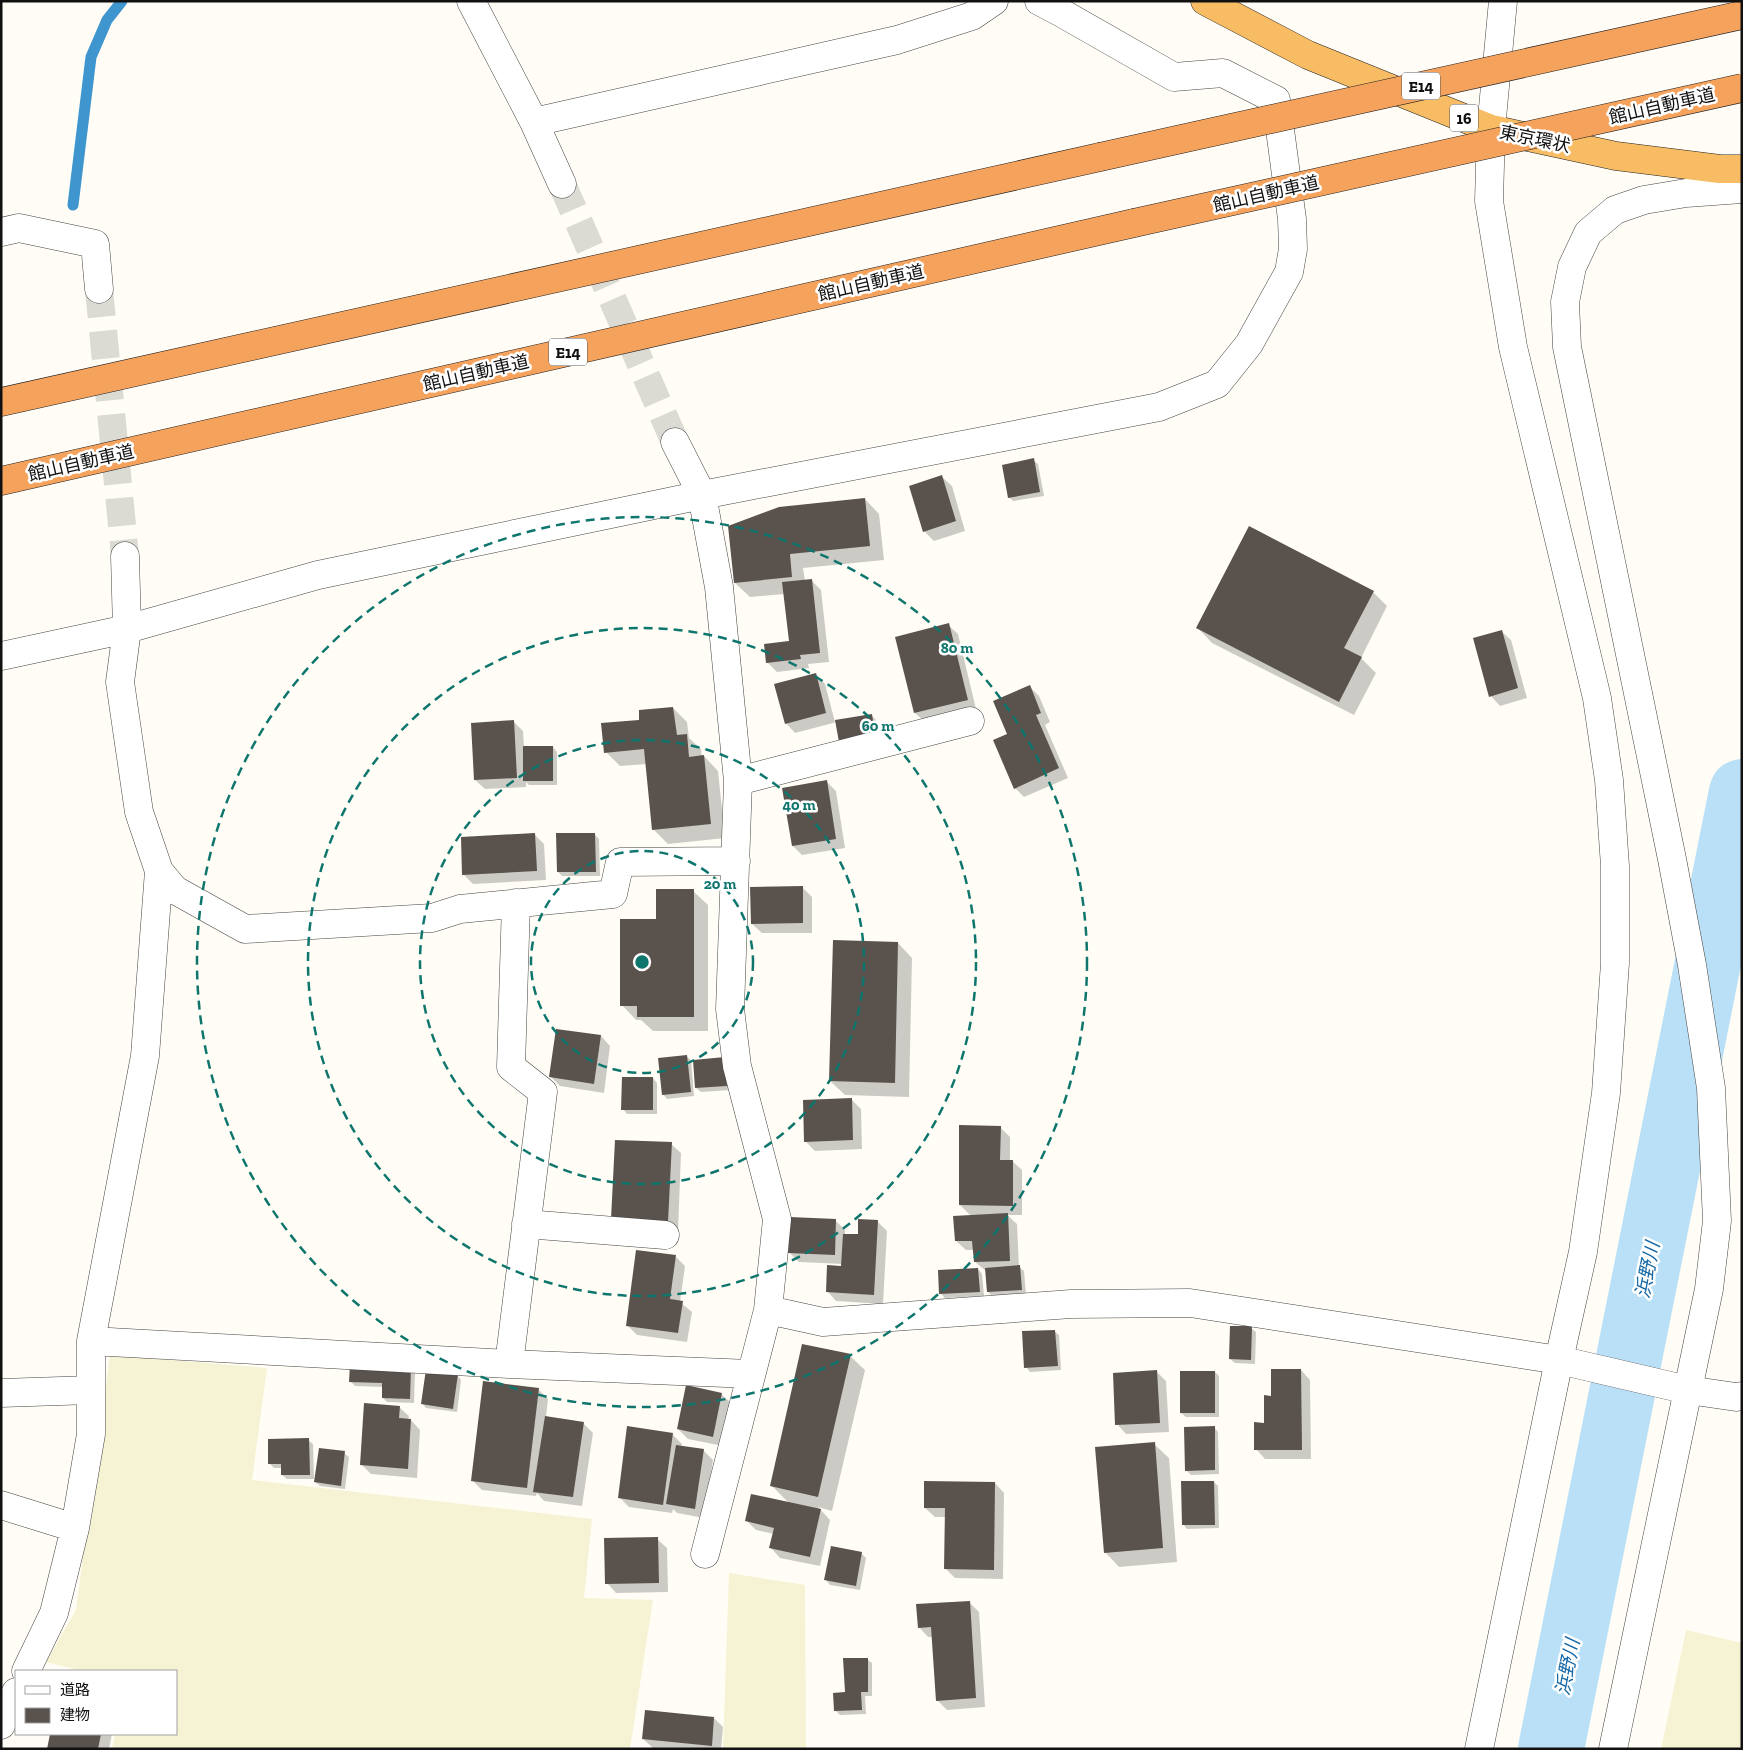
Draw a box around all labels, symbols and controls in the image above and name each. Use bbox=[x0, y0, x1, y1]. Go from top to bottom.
road number: E14 bbox=[1402, 72, 1440, 100]
street label: 館山自動車道 bbox=[1607, 83, 1717, 129]
road number: 16 bbox=[1450, 105, 1478, 132]
street label: 東京環状 bbox=[1497, 121, 1573, 157]
street label: 館山自動車道 bbox=[1211, 171, 1321, 217]
street label: 館山自動車道 bbox=[816, 260, 926, 306]
road number: E14 bbox=[549, 338, 587, 366]
street label: 館山自動車道 bbox=[421, 350, 531, 396]
street label: 館山自動車道 bbox=[26, 440, 136, 486]
text: 80 m bbox=[941, 639, 973, 657]
text: 60 m bbox=[862, 717, 894, 735]
text: 40 m bbox=[782, 796, 816, 814]
text: 20 m bbox=[704, 875, 736, 893]
centre of rings bbox=[633, 953, 651, 971]
water label: 浜野川 bbox=[1631, 1238, 1665, 1300]
water label: 浜野川 bbox=[1551, 1635, 1585, 1697]
legend bbox=[15, 1670, 178, 1735]
text: 道路 bbox=[60, 1681, 90, 1699]
text: 建物 bbox=[60, 1706, 90, 1724]

